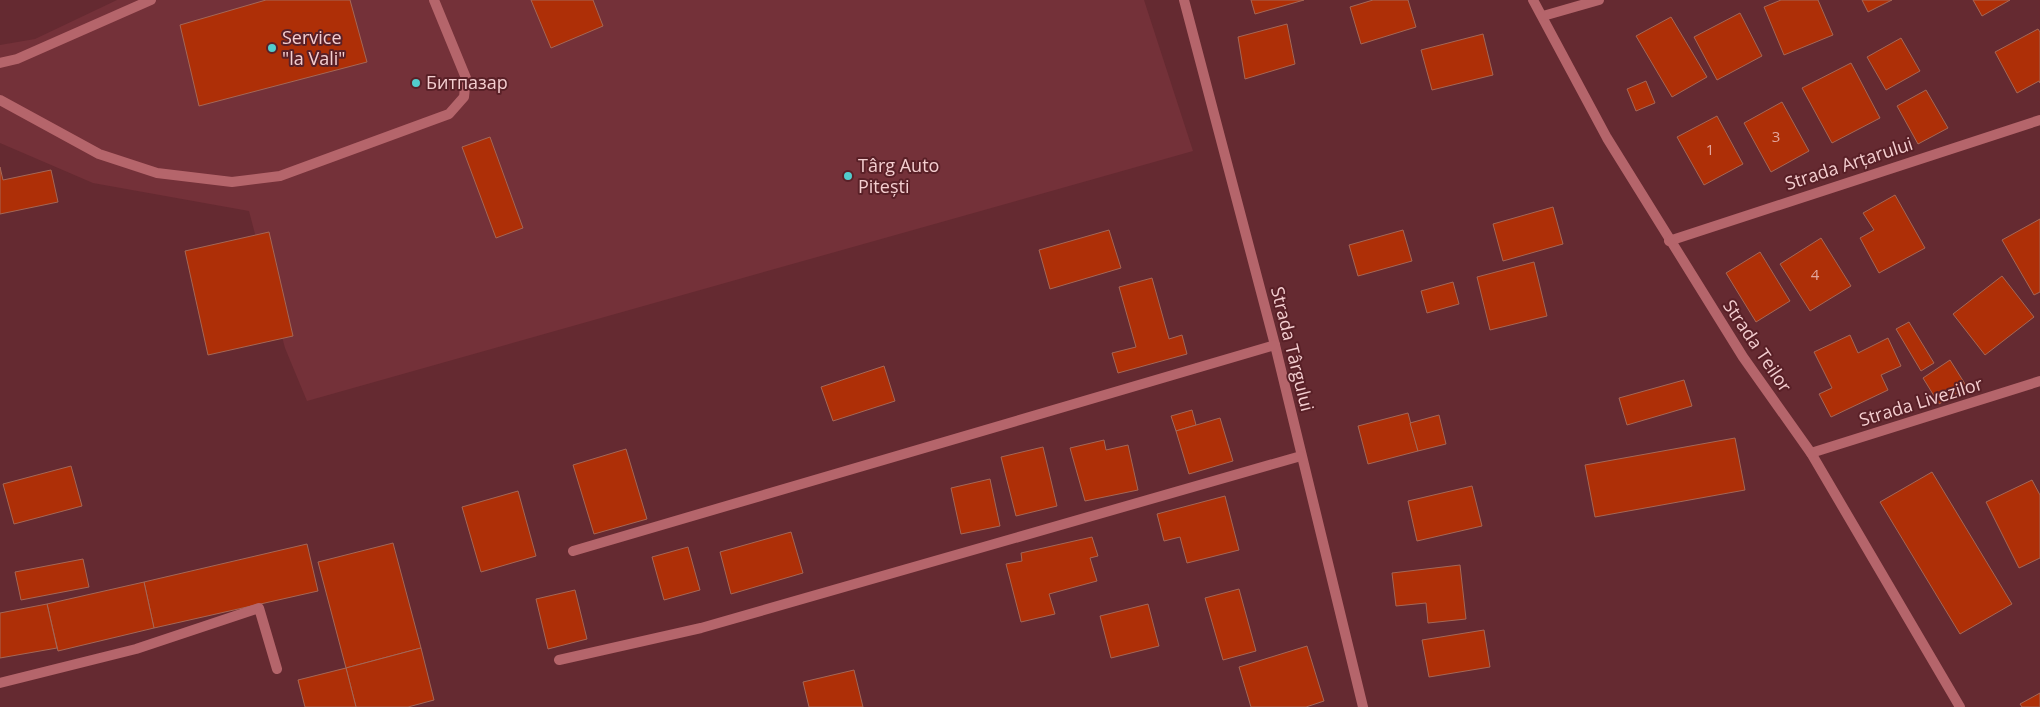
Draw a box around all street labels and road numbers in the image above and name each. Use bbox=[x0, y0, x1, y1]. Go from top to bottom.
street label: Strada Arțarului bbox=[1782, 131, 1916, 195]
street label: Strada Târgului bbox=[1266, 284, 1320, 414]
street label: Strada Teilor bbox=[1718, 295, 1798, 397]
street label: Strada Livezilor bbox=[1856, 371, 1986, 431]

